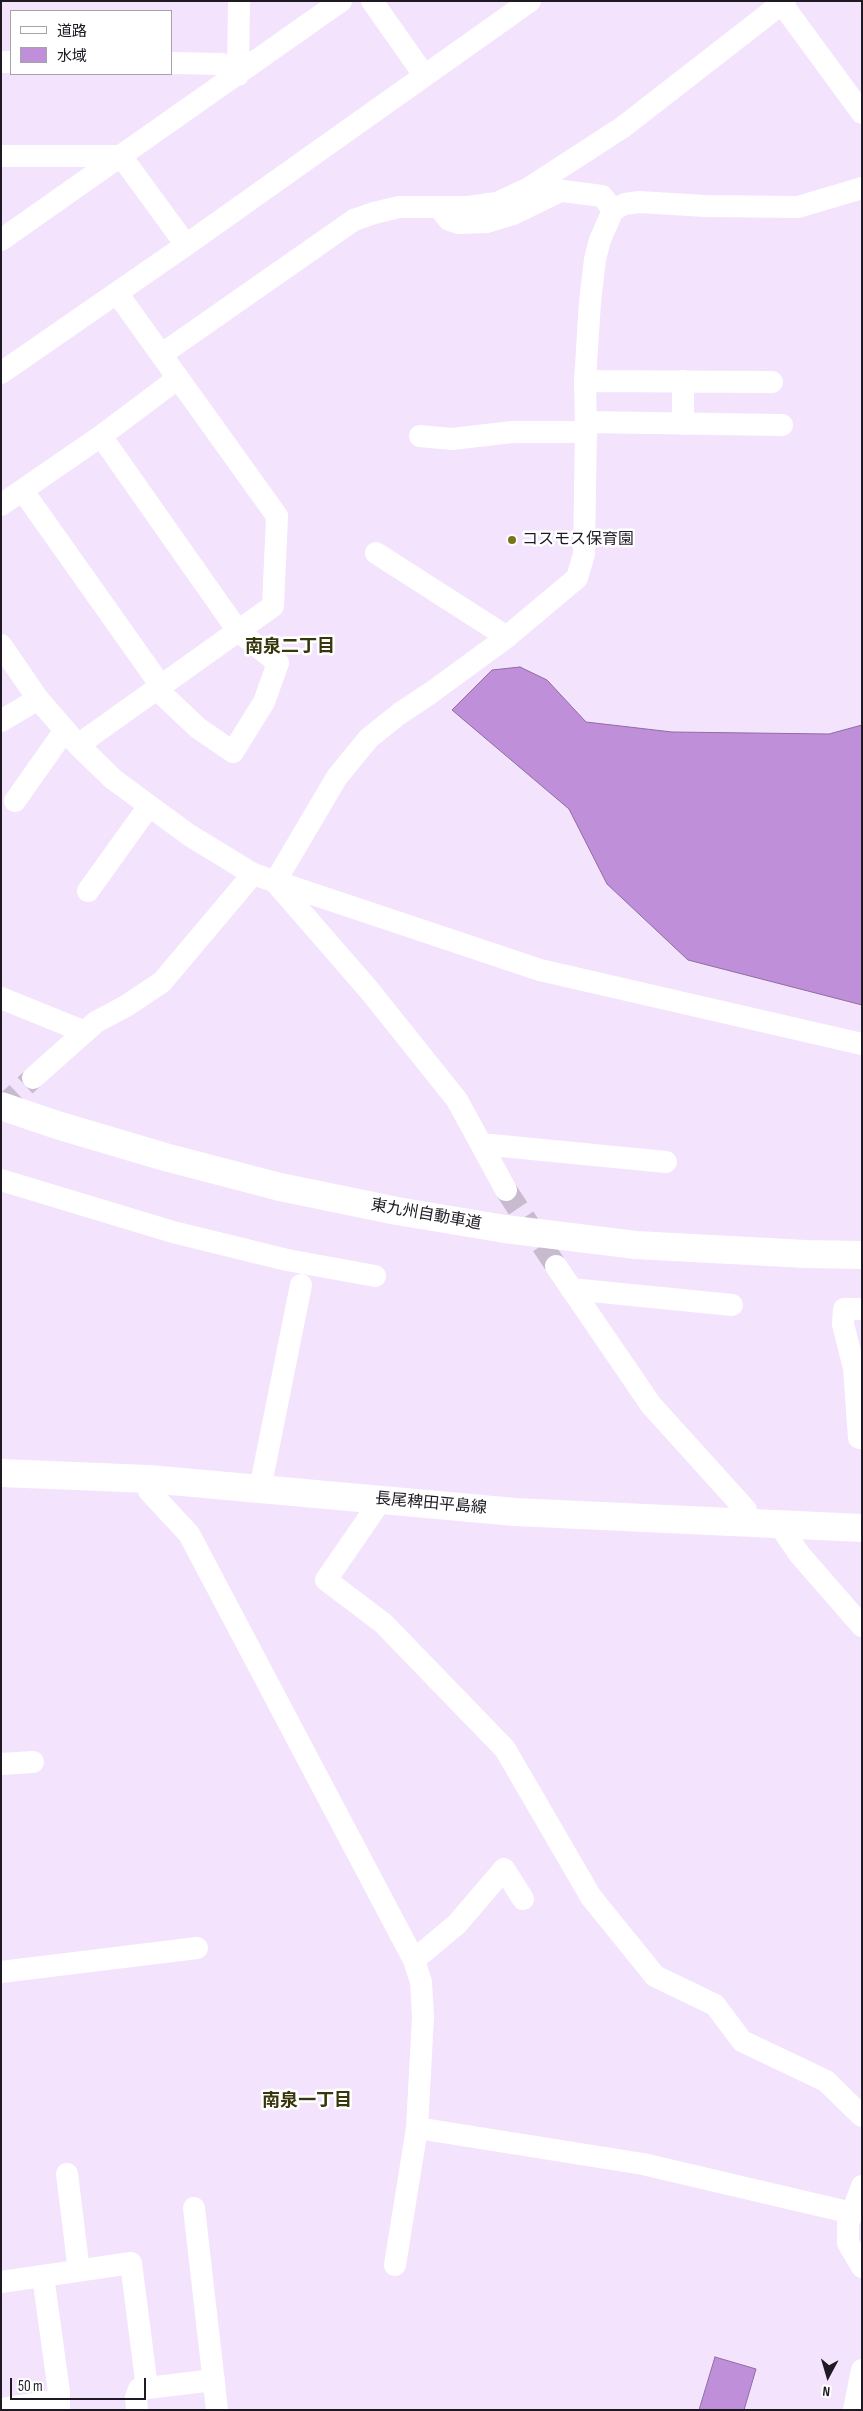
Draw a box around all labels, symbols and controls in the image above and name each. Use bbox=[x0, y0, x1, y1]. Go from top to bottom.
legend bbox=[10, 10, 172, 75]
text: 道路 bbox=[57, 22, 87, 41]
text: 水域 bbox=[57, 47, 87, 66]
place label: コスモス保育園 bbox=[522, 530, 634, 550]
marker: コスモス保育園 bbox=[506, 534, 518, 546]
district label: 南泉二丁目 bbox=[245, 636, 335, 658]
street label: 東九州自動車道 bbox=[369, 1196, 483, 1234]
street label: 長尾稗田平島線 bbox=[374, 1490, 488, 1518]
district label: 南泉一丁目 bbox=[262, 2090, 352, 2112]
north arrow bbox=[803, 2351, 853, 2401]
scale bar bbox=[12, 2368, 149, 2400]
text: 50 m bbox=[18, 2377, 43, 2396]
text: N bbox=[822, 2383, 831, 2400]

